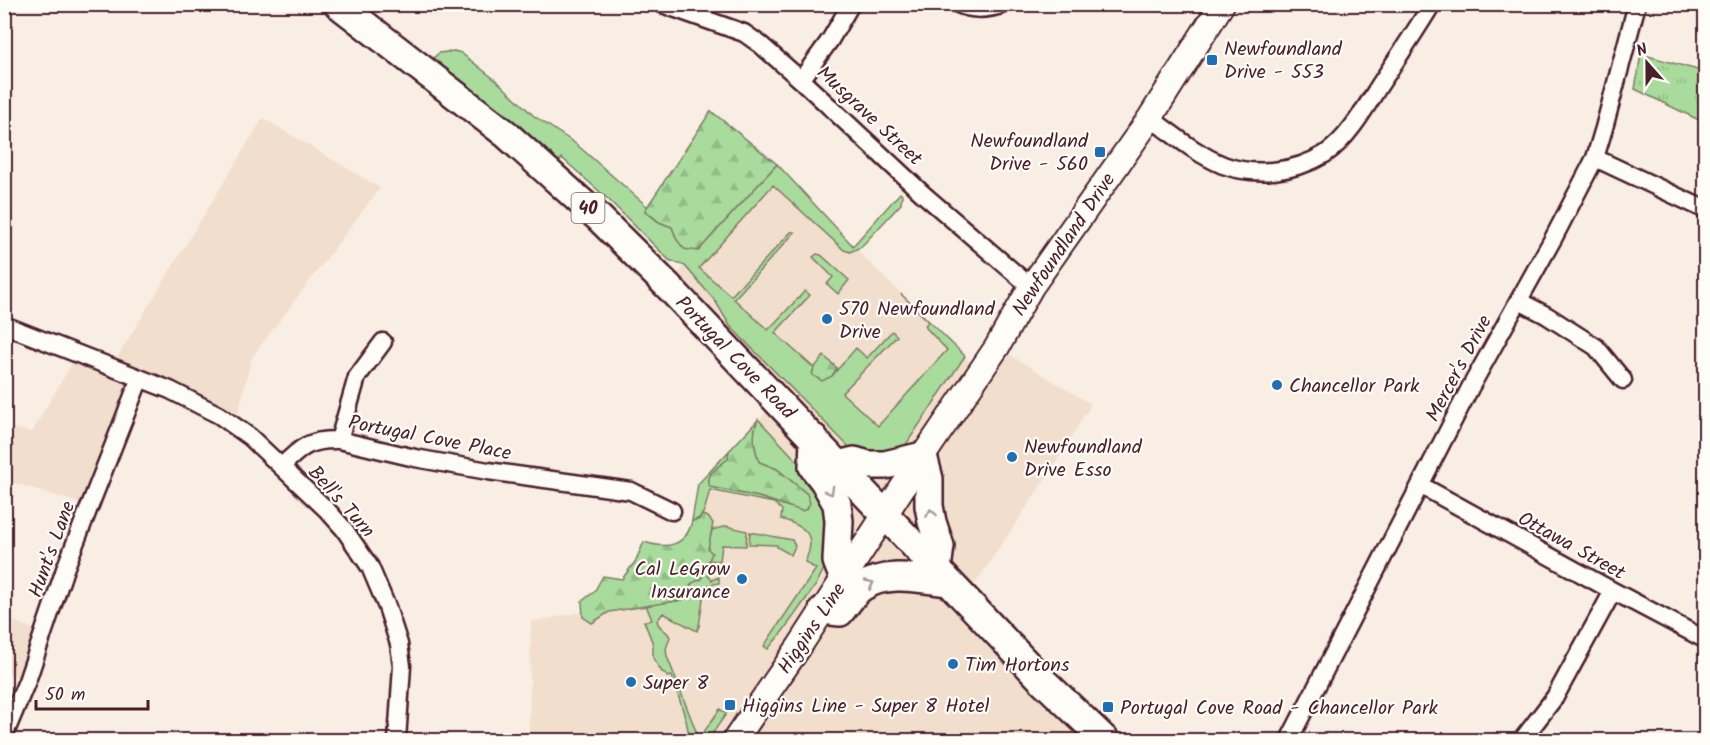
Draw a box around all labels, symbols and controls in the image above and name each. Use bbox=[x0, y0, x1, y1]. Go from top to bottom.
north arrow bbox=[1617, 33, 1677, 93]
place label: Newfoundland Drive - 553 bbox=[1224, 34, 1343, 89]
text: N bbox=[1633, 37, 1651, 64]
marker: Newfoundland Drive - 553 bbox=[1205, 53, 1219, 67]
street label: Musgrave Street bbox=[808, 59, 929, 175]
place label: Newfoundland Drive - 560 bbox=[970, 126, 1089, 181]
marker: Newfoundland Drive - 560 bbox=[1093, 145, 1107, 159]
street label: Newfoundland Drive bbox=[1005, 167, 1125, 323]
road number: 40 bbox=[572, 193, 604, 223]
street label: Portugal Cove Road bbox=[667, 289, 803, 429]
place label: 570 Newfoundland Drive bbox=[839, 294, 996, 349]
street label: Mercer's Drive bbox=[1418, 310, 1501, 428]
marker: 570 Newfoundland Drive bbox=[820, 312, 834, 326]
place label: Chancellor Park bbox=[1289, 371, 1420, 403]
marker: Chancellor Park bbox=[1270, 378, 1284, 392]
street label: Portugal Cove Place bbox=[345, 407, 514, 470]
place label: Newfoundland Drive Esso bbox=[1024, 432, 1143, 487]
marker: Newfoundland Drive Esso bbox=[1005, 450, 1019, 464]
street label: Bell's Turn bbox=[299, 459, 382, 546]
one-way arrow bbox=[823, 485, 834, 496]
street label: Hunt's Lane bbox=[21, 497, 85, 603]
street label: Ottawa Street bbox=[1511, 504, 1631, 590]
one-way arrow bbox=[925, 508, 937, 517]
place label: Cal LeGrow Insurance bbox=[634, 554, 731, 609]
marker: Cal LeGrow Insurance bbox=[735, 572, 749, 586]
street label: Higgins Line bbox=[770, 577, 855, 681]
one-way arrow bbox=[863, 579, 874, 591]
place label: Tim Hortons bbox=[965, 650, 1070, 682]
marker: Tim Hortons bbox=[946, 657, 960, 671]
place label: Super 8 bbox=[643, 668, 709, 700]
scale bar bbox=[36, 673, 148, 711]
marker: Super 8 bbox=[624, 675, 638, 689]
text: 50 m bbox=[45, 681, 85, 710]
place label: Higgins Line - Super 8 Hotel bbox=[742, 691, 989, 723]
place label: Portugal Cove Road - Chancellor Park bbox=[1120, 693, 1439, 725]
marker: Higgins Line - Super 8 Hotel bbox=[723, 698, 737, 712]
marker: Portugal Cove Road - Chancellor Park bbox=[1101, 700, 1115, 714]

